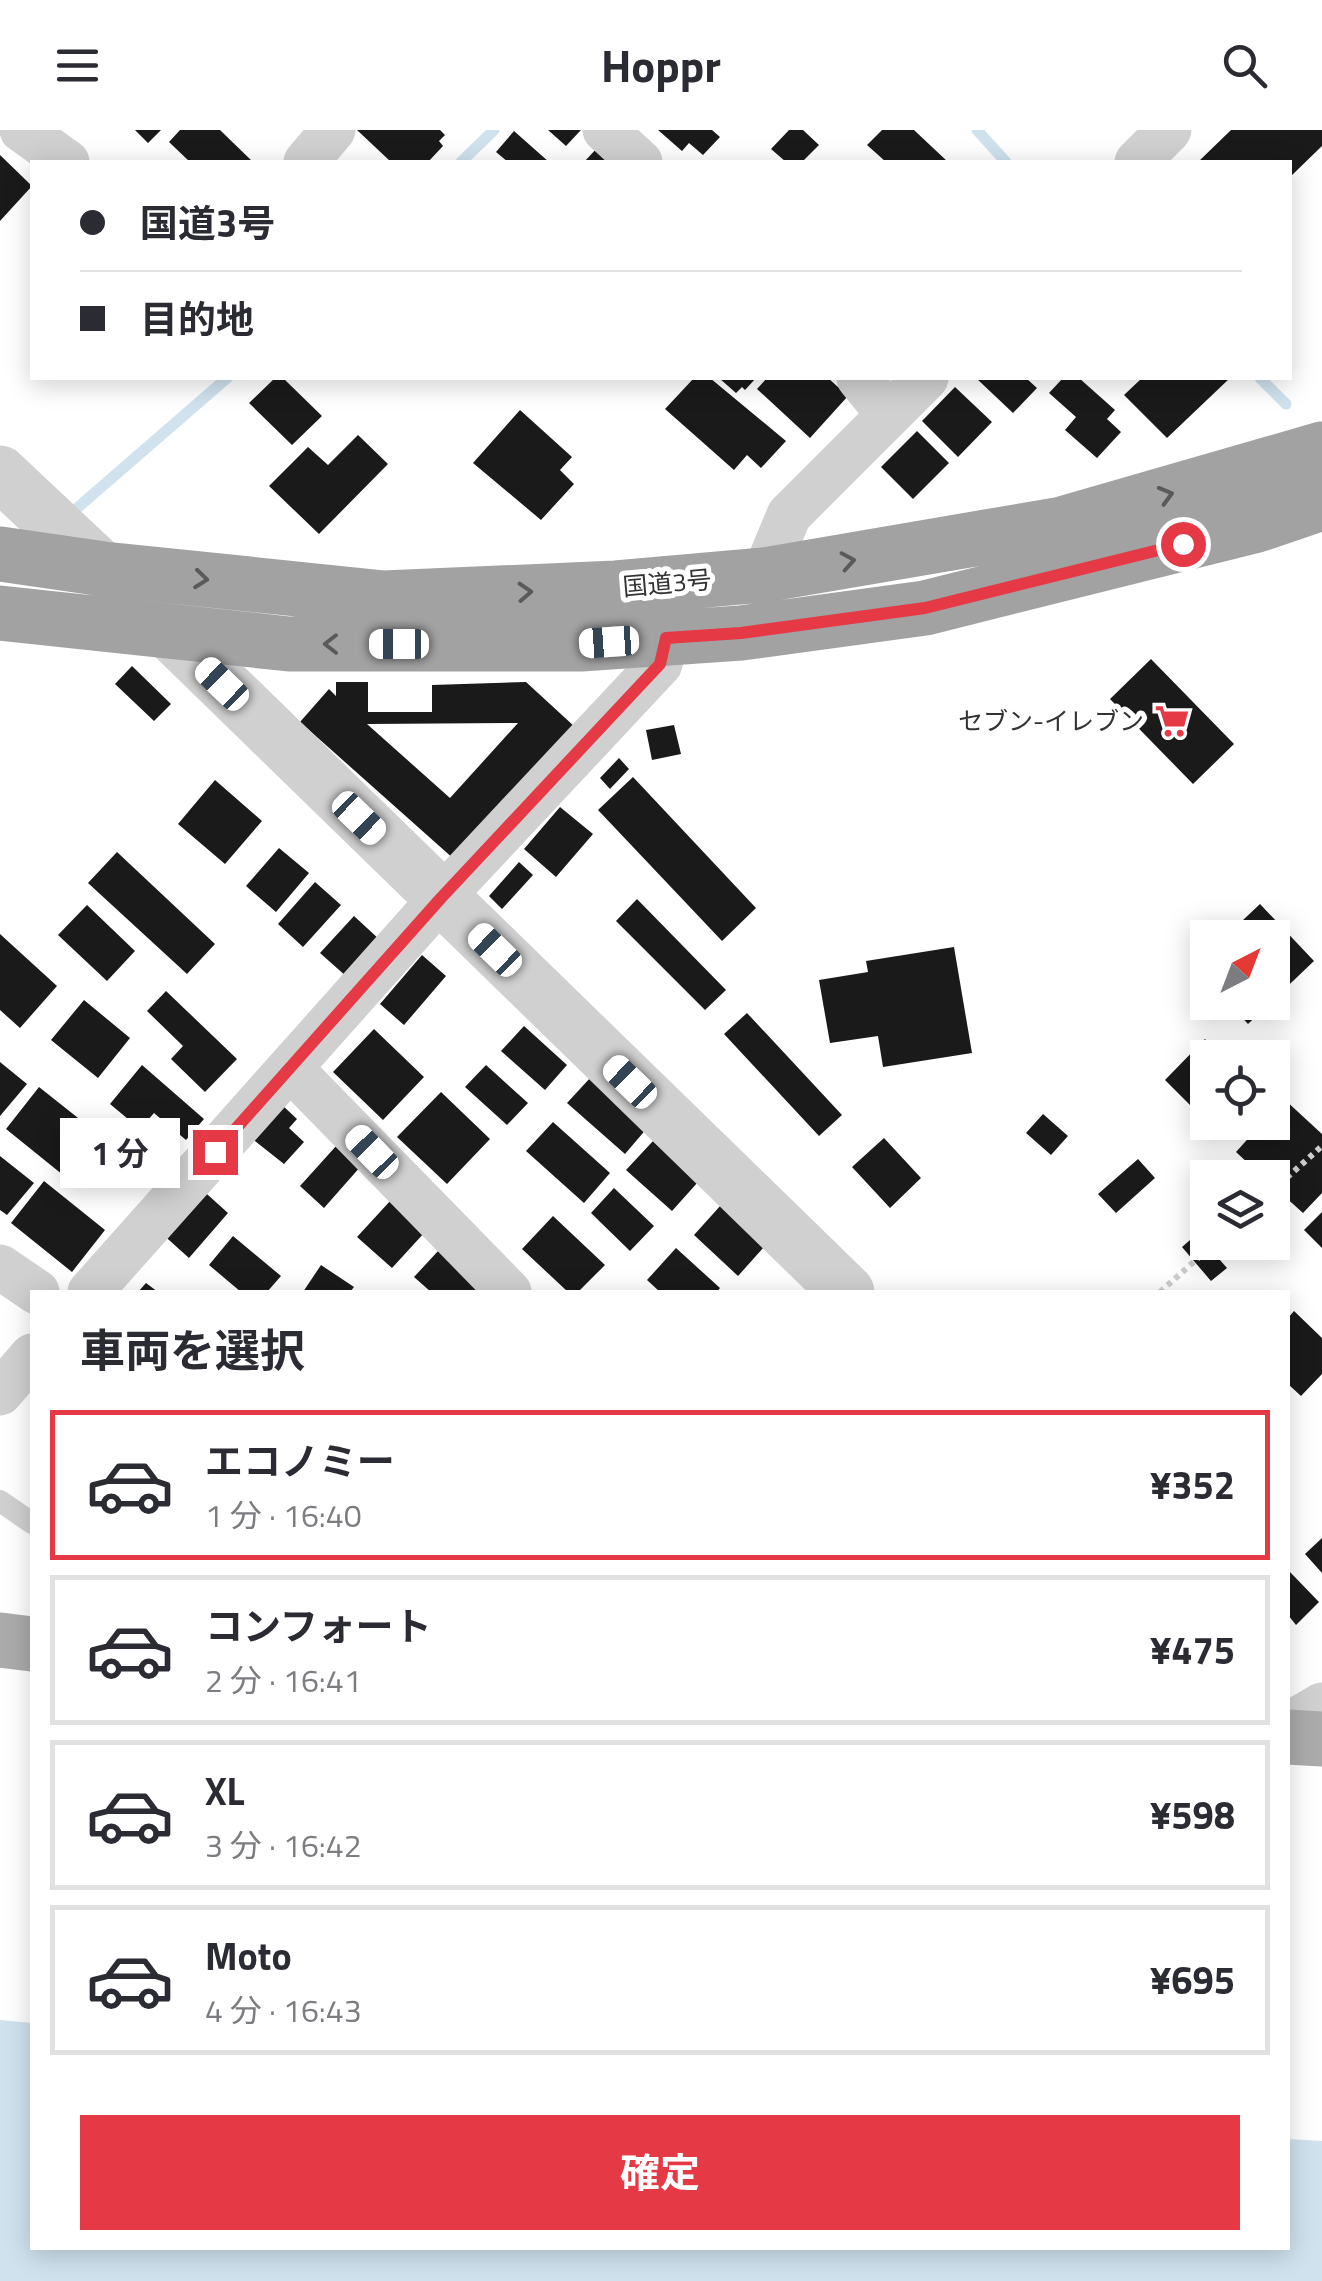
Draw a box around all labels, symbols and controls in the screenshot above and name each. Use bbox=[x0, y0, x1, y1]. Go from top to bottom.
text: Hoppr bbox=[601, 31, 721, 99]
icon: menu bbox=[50, 38, 105, 93]
icon: search bbox=[1217, 38, 1272, 93]
text: 国道3号 bbox=[140, 194, 275, 252]
text: 目的地 bbox=[140, 290, 254, 348]
one-way arrow bbox=[1156, 485, 1174, 506]
route start bbox=[1161, 522, 1206, 567]
one-way arrow bbox=[840, 551, 856, 572]
street label: 国道3号 bbox=[621, 560, 713, 606]
one-way arrow bbox=[193, 568, 209, 589]
one-way arrow bbox=[517, 582, 533, 603]
car bbox=[578, 625, 640, 659]
car bbox=[369, 629, 429, 659]
one-way arrow bbox=[322, 633, 338, 655]
car bbox=[190, 652, 254, 716]
place label: セブン-イレブン bbox=[958, 702, 1144, 740]
supermarket icon: セブン-イレブン bbox=[1153, 702, 1191, 740]
car bbox=[327, 786, 391, 850]
car bbox=[463, 918, 527, 982]
north arrow bbox=[1190, 920, 1290, 1020]
map controls bbox=[1190, 920, 1290, 1260]
button: locate bbox=[1190, 1040, 1290, 1140]
car bbox=[598, 1050, 662, 1114]
callout: 1 分 bbox=[60, 1117, 180, 1187]
car bbox=[340, 1120, 404, 1184]
text: 1 分 bbox=[92, 1129, 148, 1177]
route end bbox=[193, 1130, 238, 1175]
button: layers bbox=[1190, 1160, 1290, 1260]
text: 車両を選択 bbox=[80, 1316, 305, 1384]
text: エコノミー bbox=[205, 1432, 395, 1490]
icon: car bbox=[85, 1440, 175, 1530]
text: ¥352 bbox=[1150, 1456, 1235, 1514]
text: 1 分 · 16:40 bbox=[205, 1491, 362, 1539]
text: コンフォート bbox=[205, 1597, 432, 1655]
icon: car bbox=[85, 1605, 175, 1695]
text: ¥475 bbox=[1150, 1621, 1235, 1679]
text: 2 分 · 16:41 bbox=[205, 1656, 362, 1704]
text: XL bbox=[205, 1762, 245, 1820]
icon: car bbox=[85, 1770, 175, 1860]
text: ¥598 bbox=[1150, 1786, 1235, 1844]
text: 3 分 · 16:42 bbox=[205, 1821, 362, 1869]
text: Moto bbox=[205, 1927, 292, 1985]
icon: car bbox=[85, 1935, 175, 2025]
text: ¥695 bbox=[1150, 1951, 1235, 2009]
text: 4 分 · 16:43 bbox=[205, 1986, 362, 2034]
button: 確定 bbox=[80, 2115, 1240, 2230]

